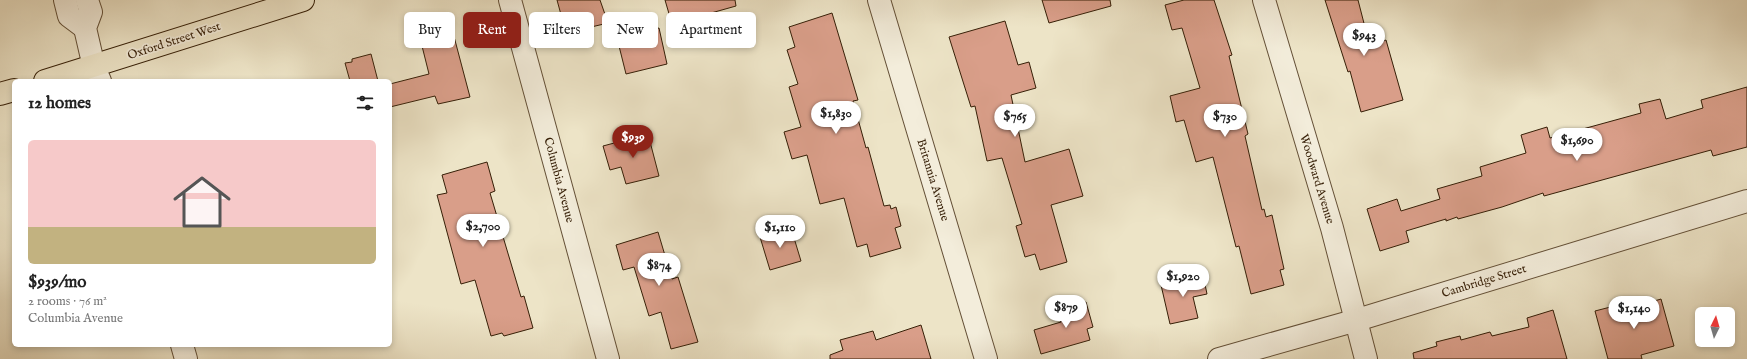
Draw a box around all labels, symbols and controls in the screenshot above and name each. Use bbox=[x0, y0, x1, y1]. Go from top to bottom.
chip: Buy bbox=[404, 12, 455, 48]
chip: Rent bbox=[463, 12, 521, 48]
chip: Filters bbox=[529, 12, 594, 48]
chip: New bbox=[602, 12, 658, 48]
chip: Apartment bbox=[666, 12, 756, 48]
street label: Oxford Street West bbox=[126, 19, 222, 63]
pin: $943 bbox=[1340, 23, 1388, 57]
text: $943 bbox=[1352, 27, 1376, 44]
icon: filters bbox=[354, 92, 376, 114]
text: 12 homes bbox=[28, 93, 91, 114]
pin: $1,830 bbox=[803, 101, 869, 135]
pin: $765 bbox=[991, 104, 1039, 138]
pin: $730 bbox=[1201, 104, 1249, 138]
text: $1,830 bbox=[820, 105, 852, 122]
text: $765 bbox=[1003, 108, 1027, 125]
text: $730 bbox=[1213, 108, 1237, 125]
pin: $939 bbox=[609, 125, 657, 159]
pin: $1,690 bbox=[1544, 128, 1610, 162]
text: $939 bbox=[621, 129, 645, 146]
street label: Woodward Avenue bbox=[1296, 132, 1338, 226]
text: $1,690 bbox=[1560, 132, 1594, 149]
street label: Columbia Avenue bbox=[540, 136, 578, 225]
street label: Britannia Avenue bbox=[913, 137, 953, 223]
icon: home bbox=[166, 166, 238, 238]
pin: $2,700 bbox=[450, 214, 516, 248]
pin: $1,110 bbox=[747, 215, 813, 249]
text: $2,700 bbox=[466, 218, 500, 235]
text: $1,110 bbox=[764, 219, 796, 236]
pin: $874 bbox=[635, 253, 683, 287]
text: $874 bbox=[647, 257, 671, 274]
street label: Cambridge Street bbox=[1440, 261, 1528, 301]
pin: $1,920 bbox=[1150, 264, 1216, 298]
text: $1,920 bbox=[1166, 268, 1200, 285]
text: $939/mo bbox=[28, 272, 86, 293]
text: 2 rooms · 76 m² bbox=[28, 293, 107, 310]
pin: $879 bbox=[1042, 295, 1090, 329]
pin: $1,140 bbox=[1601, 296, 1667, 330]
text: $879 bbox=[1054, 299, 1078, 316]
text: $1,140 bbox=[1617, 300, 1651, 317]
north arrow bbox=[1695, 307, 1735, 347]
map controls bbox=[1695, 307, 1735, 347]
text: Columbia Avenue bbox=[28, 310, 123, 327]

